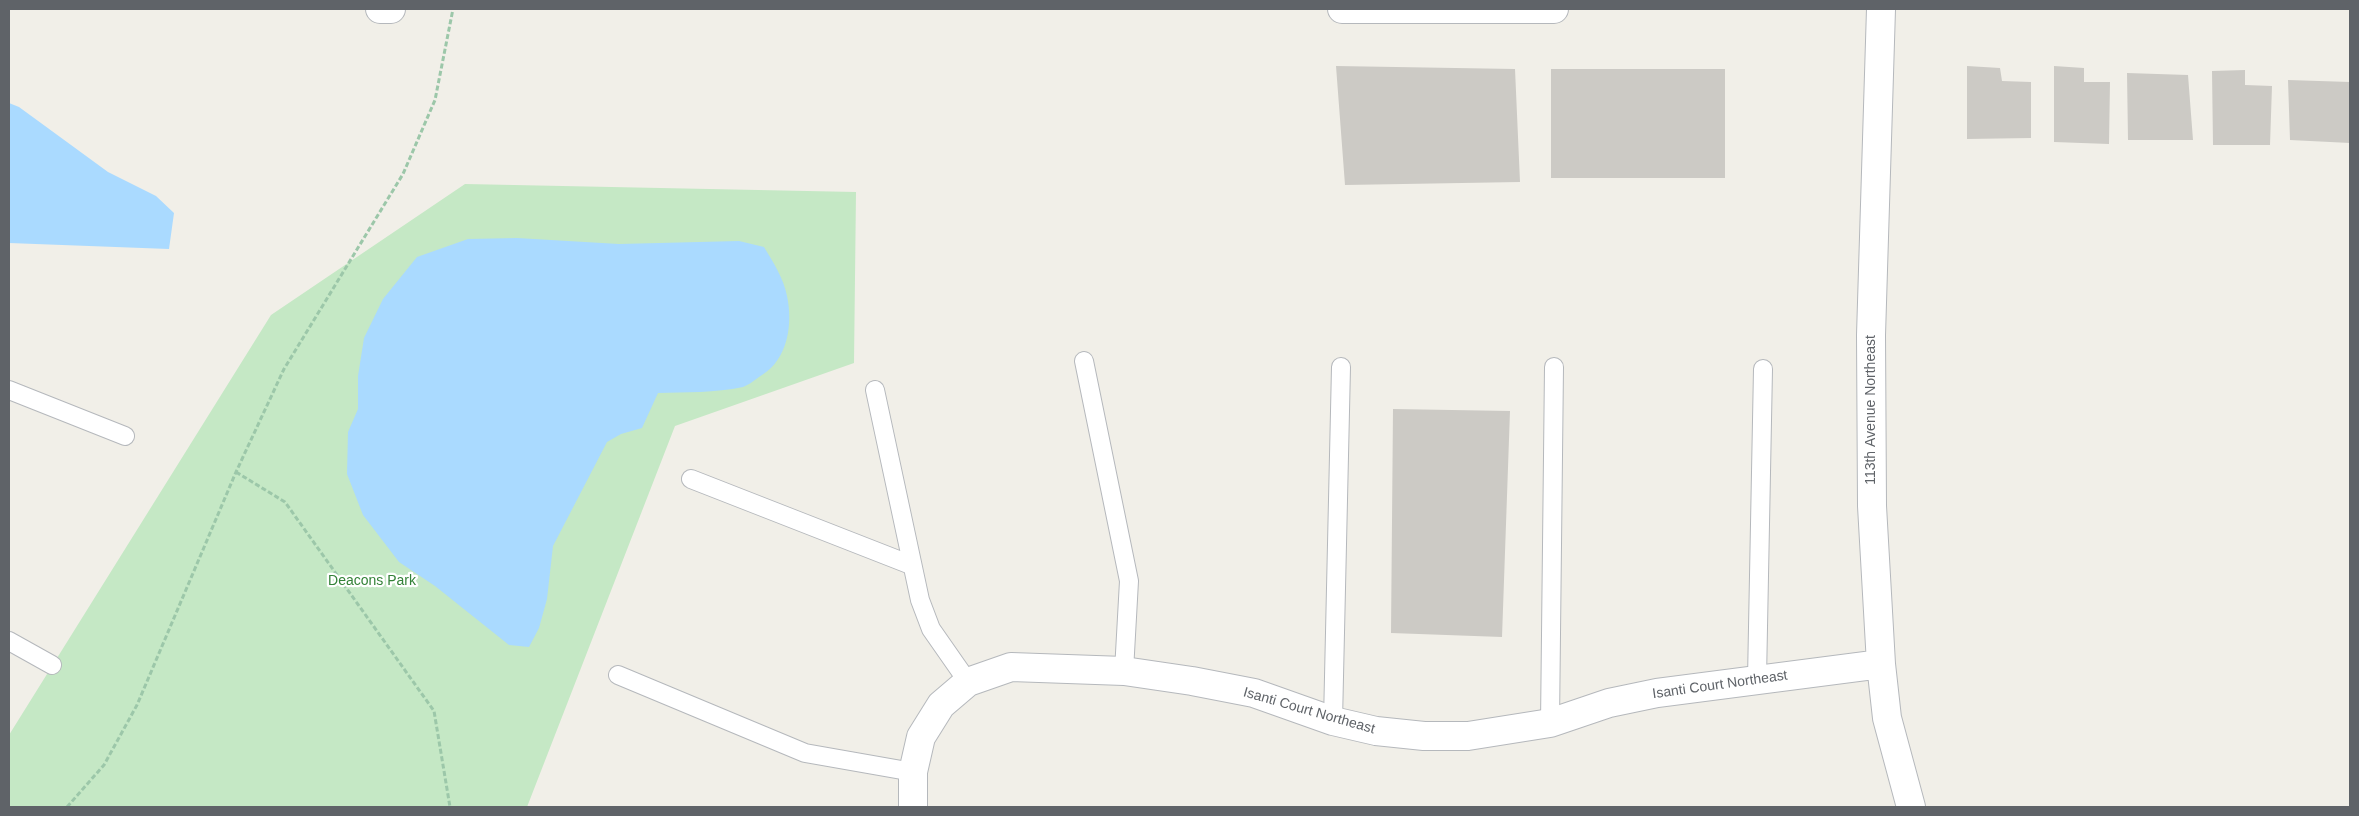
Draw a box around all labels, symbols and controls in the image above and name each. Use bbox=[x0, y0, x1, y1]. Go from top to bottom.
street label: 113th Avenue Northeast bbox=[1863, 335, 1879, 485]
park label: Deacons Park bbox=[328, 573, 416, 589]
street label: Isanti Court Northeast bbox=[1651, 667, 1789, 703]
street label: Isanti Court Northeast bbox=[1241, 684, 1377, 738]

